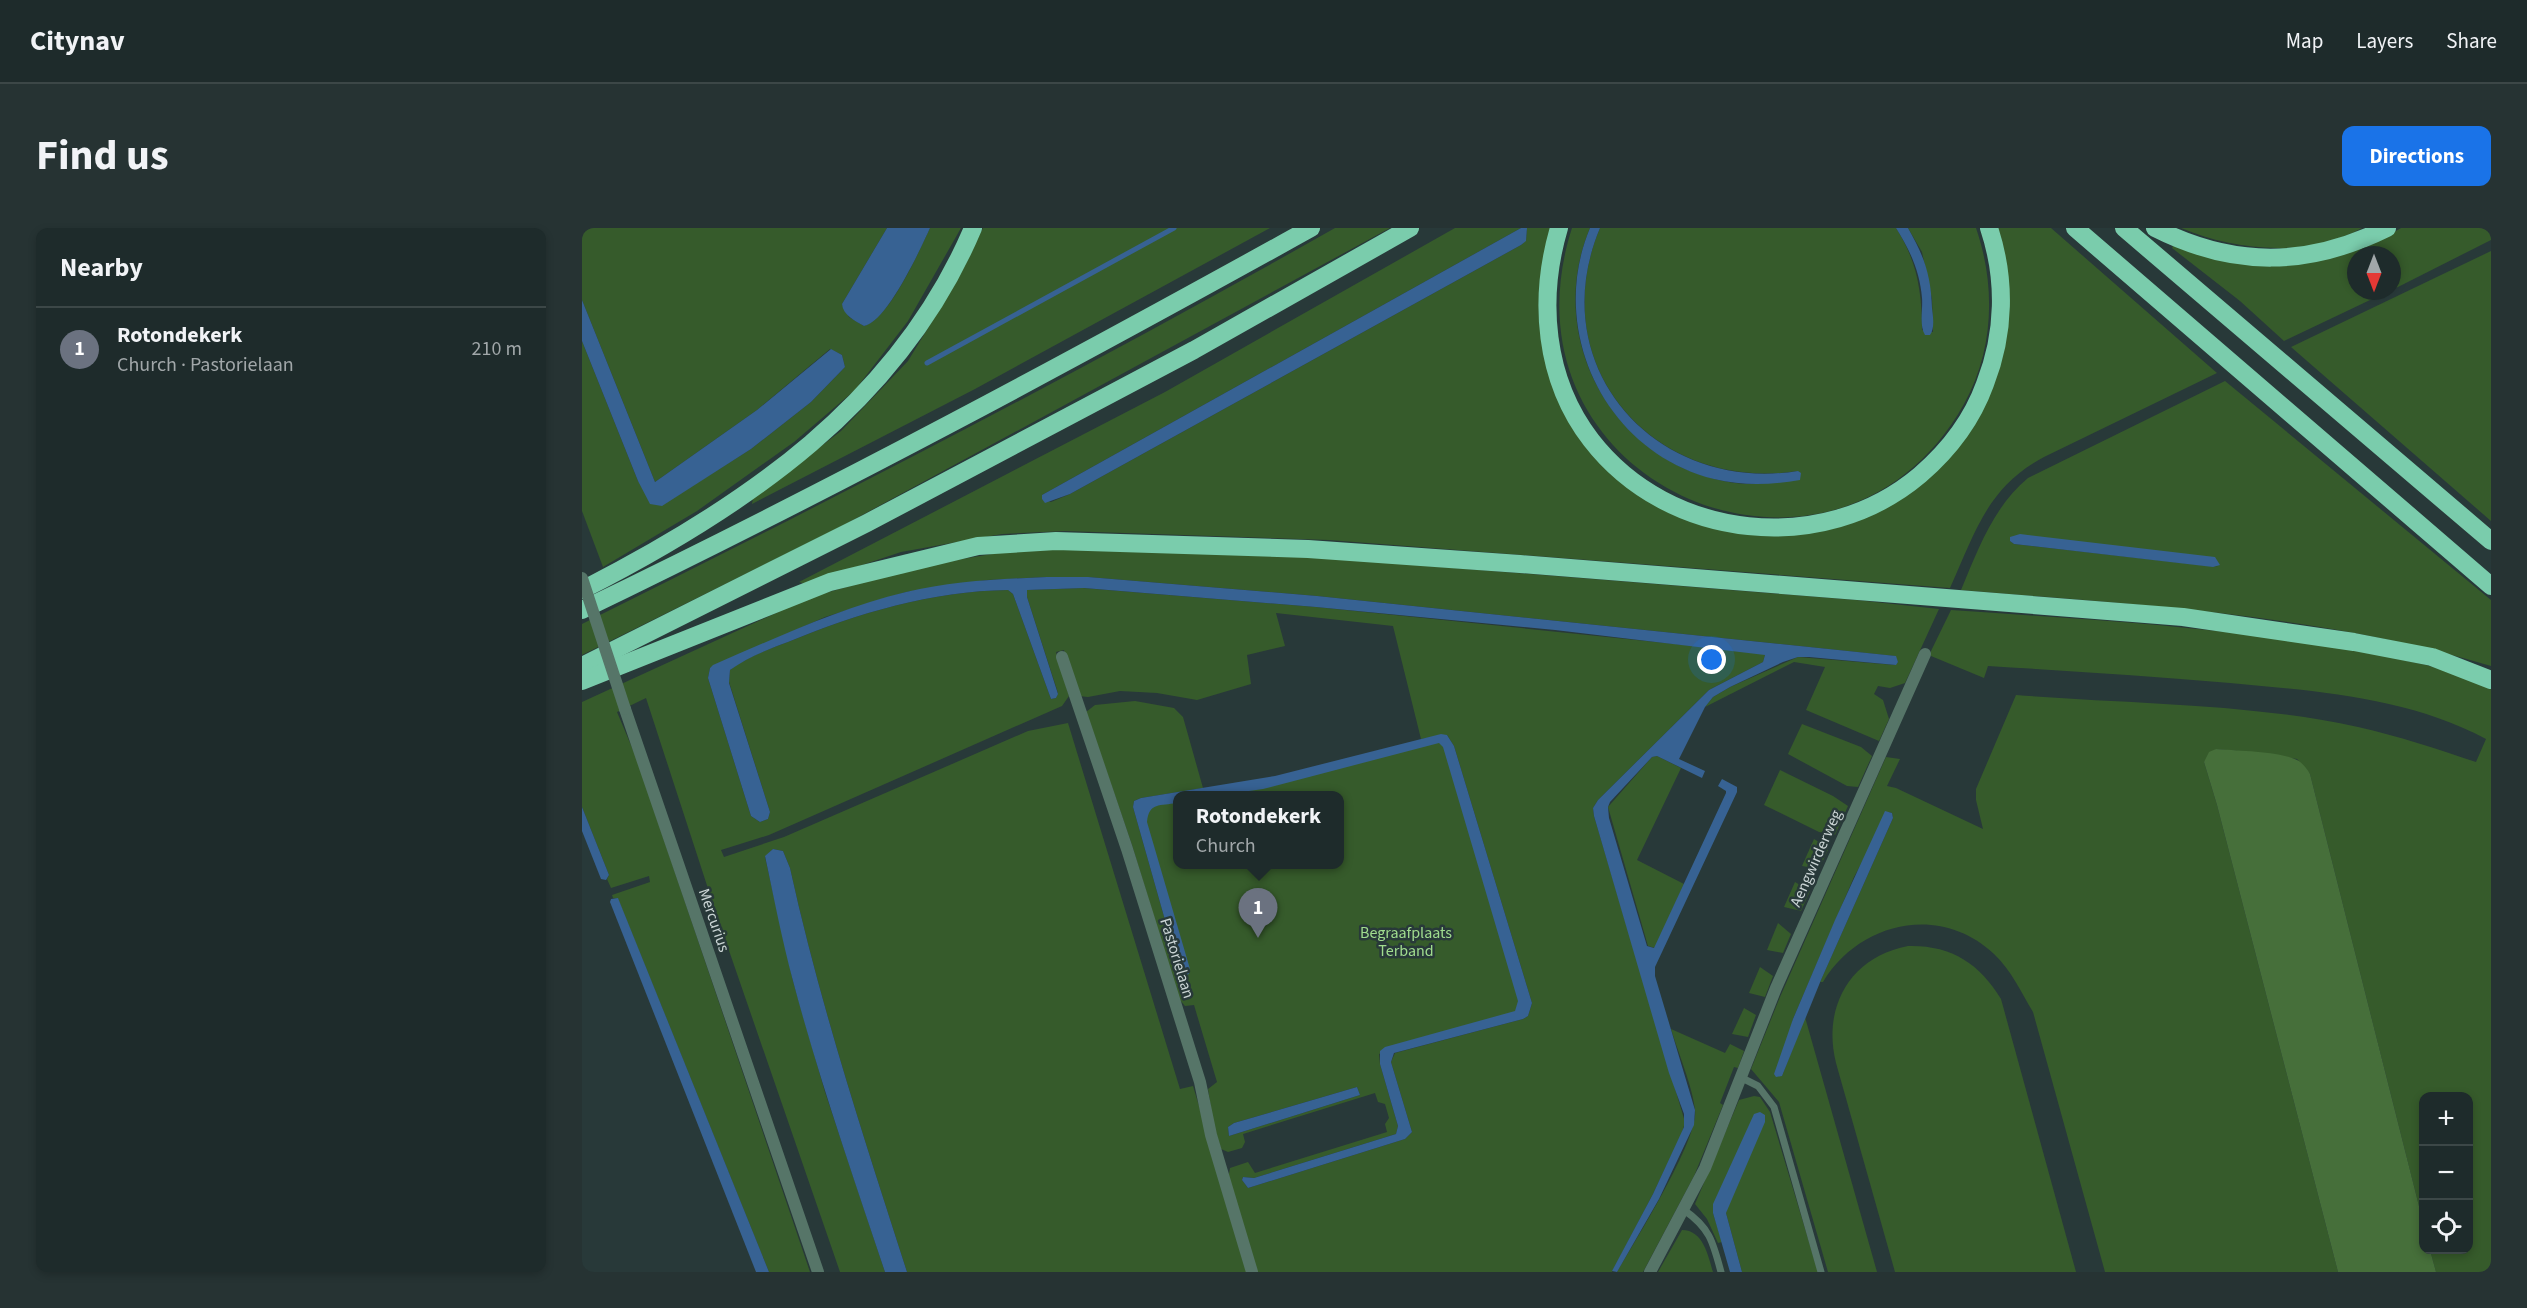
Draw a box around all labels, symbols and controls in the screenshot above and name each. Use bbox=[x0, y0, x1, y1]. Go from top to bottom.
text: Citynav bbox=[30, 21, 125, 61]
text: Map bbox=[2286, 26, 2323, 56]
text: Layers bbox=[2356, 26, 2413, 56]
text: Share bbox=[2446, 26, 2497, 56]
text: Find us bbox=[36, 126, 169, 186]
button: Directions bbox=[2342, 126, 2491, 186]
north arrow bbox=[2347, 246, 2401, 300]
text: Nearby bbox=[60, 249, 143, 286]
text: Rotondekerk bbox=[117, 319, 242, 351]
text: 1 bbox=[74, 335, 85, 363]
text: 210 m bbox=[472, 335, 522, 363]
text: Church · Pastorielaan bbox=[117, 351, 294, 379]
your location bbox=[1697, 645, 1726, 674]
popup bbox=[1173, 791, 1344, 869]
text: Rotondekerk bbox=[1196, 800, 1321, 832]
street label: Aengwirderweg bbox=[1785, 806, 1847, 910]
text: Church bbox=[1196, 832, 1256, 860]
street label: Mercurius bbox=[693, 886, 735, 955]
pin: 1 bbox=[1238, 888, 1278, 938]
street label: Pastorielaan bbox=[1154, 915, 1200, 1001]
park label: Begraafplaats Terband bbox=[1360, 922, 1452, 962]
map controls bbox=[2419, 1092, 2473, 1254]
button: + bbox=[2419, 1092, 2473, 1146]
button: − bbox=[2419, 1146, 2473, 1200]
button: locate bbox=[2419, 1200, 2473, 1254]

